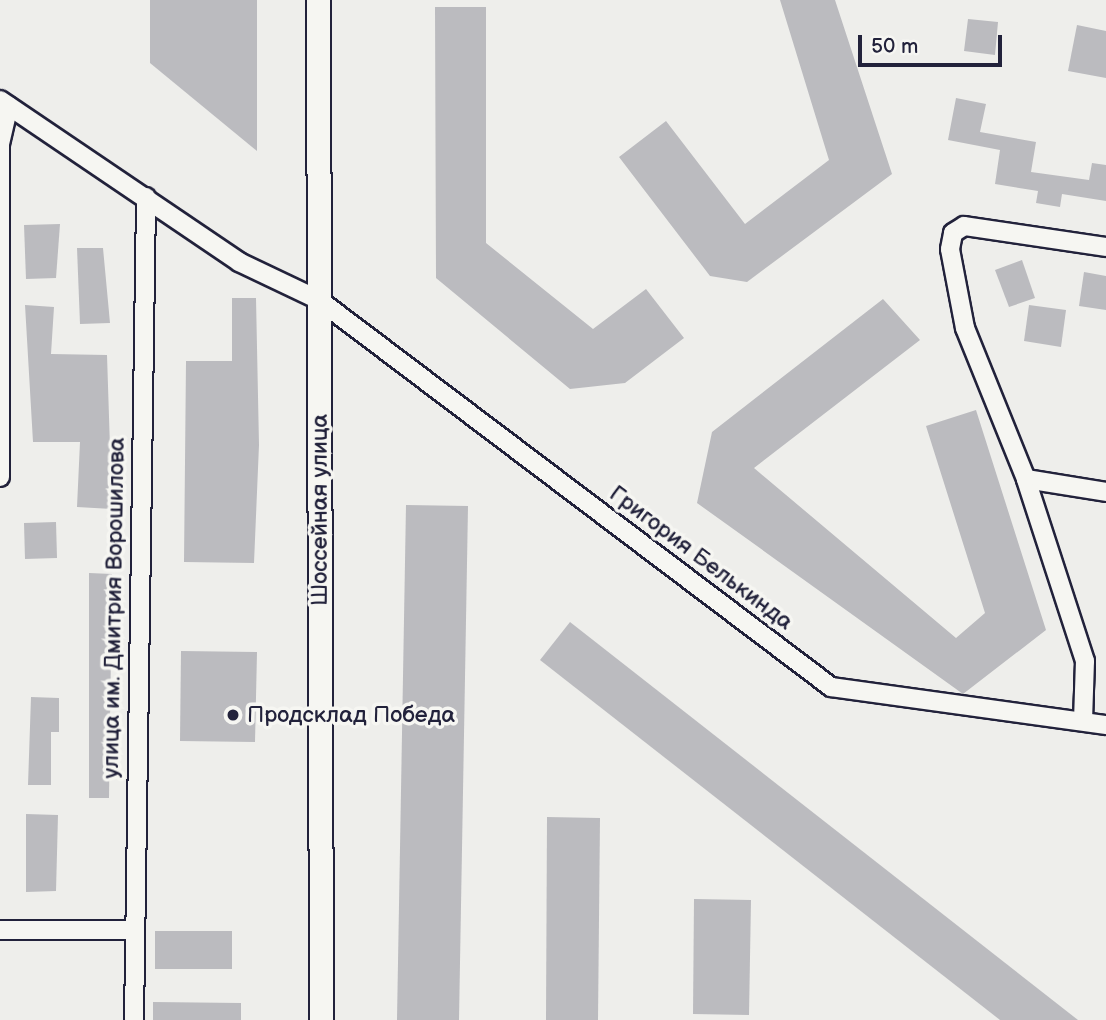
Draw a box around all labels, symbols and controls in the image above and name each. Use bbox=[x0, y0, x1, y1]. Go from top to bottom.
scale bar bbox=[861, 21, 1004, 65]
text: 50 m bbox=[871, 34, 918, 59]
street label: Шоссейная улица bbox=[306, 414, 334, 606]
street label: улица им. Дмитрия Ворошилова bbox=[97, 437, 131, 779]
street label: Григория Белькинда bbox=[604, 480, 798, 636]
place label: Продсклад Победа bbox=[247, 701, 455, 729]
marker: Продсклад Победа bbox=[225, 707, 241, 723]

